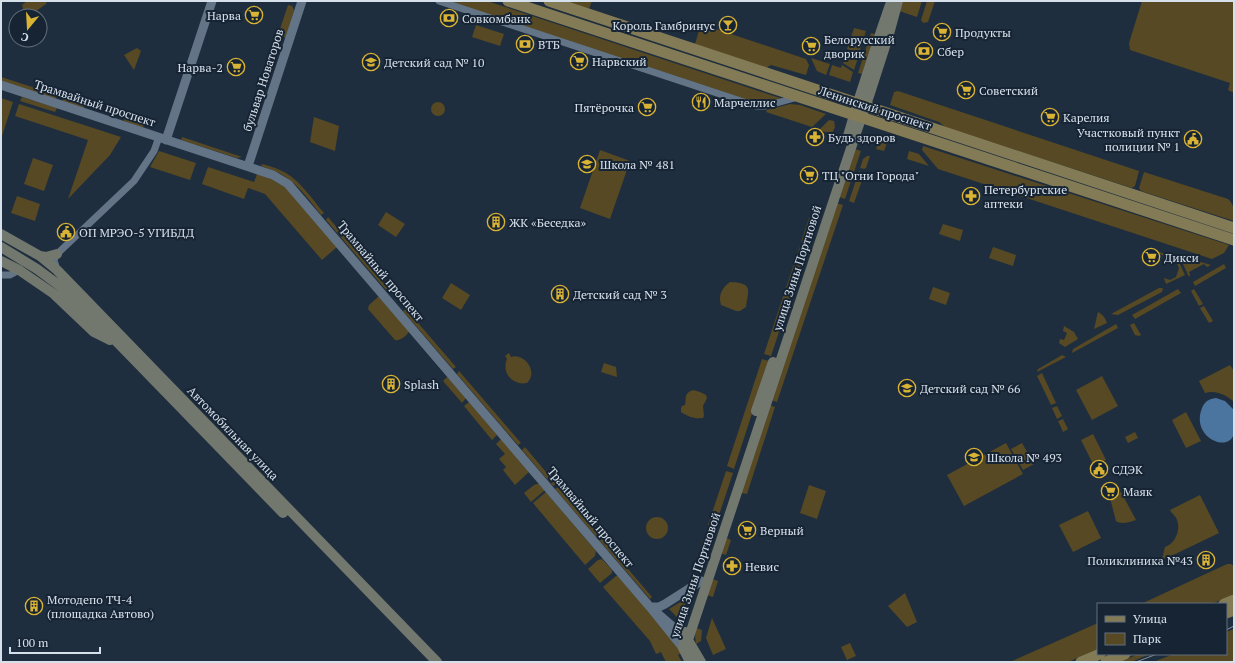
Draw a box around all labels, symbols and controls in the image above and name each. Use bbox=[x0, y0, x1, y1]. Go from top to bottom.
supermarket icon: Нарва bbox=[244, 5, 264, 25]
north arrow bbox=[8, 8, 48, 48]
place label: Нарва bbox=[207, 8, 241, 23]
bank icon: Совкомбанк bbox=[439, 8, 459, 28]
place label: Совкомбанк bbox=[462, 11, 531, 26]
bar icon: Король Гамбринус bbox=[718, 15, 738, 35]
place label: Король Гамбринус bbox=[612, 18, 715, 33]
supermarket icon: Продукты bbox=[932, 22, 952, 42]
place label: Продукты bbox=[955, 25, 1011, 40]
street label: бульвар Новаторов bbox=[239, 27, 287, 133]
text: С bbox=[19, 30, 30, 45]
place label: Белорусский дворик bbox=[824, 32, 895, 61]
bank icon: ВТБ bbox=[515, 34, 535, 54]
supermarket icon: Белорусский дворик bbox=[801, 36, 821, 56]
place label: ВТБ bbox=[538, 37, 560, 52]
bank icon: Сбер bbox=[914, 41, 934, 61]
place label: Сбер bbox=[937, 44, 964, 59]
supermarket icon: Нарвский bbox=[569, 51, 589, 71]
school or university icon: Детский сад № 10 bbox=[361, 52, 381, 72]
place label: Нарвский bbox=[592, 54, 647, 69]
place label: Детский сад № 10 bbox=[384, 55, 484, 70]
supermarket icon: Нарва-2 bbox=[226, 57, 246, 77]
place label: Нарва-2 bbox=[178, 60, 223, 75]
street label: Трамвайный проспект bbox=[32, 76, 158, 130]
supermarket icon: Советский bbox=[956, 80, 976, 100]
street label: Ленинский проспект bbox=[816, 82, 933, 133]
place label: Советский bbox=[979, 83, 1038, 98]
restaurant icon: Марчеллис bbox=[691, 92, 711, 112]
place label: Марчеллис bbox=[714, 95, 776, 110]
supermarket icon: Пятёрочка bbox=[637, 97, 657, 117]
place label: Пятёрочка bbox=[575, 100, 634, 115]
supermarket icon: Карелия bbox=[1040, 107, 1060, 127]
place label: Карелия bbox=[1063, 110, 1110, 125]
place label: Участковый пункт полиции № 1 bbox=[1077, 125, 1180, 154]
pharmacy icon: Будь здоров bbox=[805, 127, 825, 147]
public building icon: Участковый пункт полиции № 1 bbox=[1183, 129, 1203, 149]
place label: Будь здоров bbox=[828, 130, 896, 145]
school or university icon: Школа № 481 bbox=[577, 154, 597, 174]
place label: Школа № 481 bbox=[600, 157, 675, 172]
supermarket icon: ТЦ "Огни Города" bbox=[799, 165, 819, 185]
place label: ТЦ "Огни Города" bbox=[822, 168, 919, 183]
place label: Петербургские аптеки bbox=[984, 182, 1067, 211]
pharmacy icon: Петербургские аптеки bbox=[961, 186, 981, 206]
street label: улица Зины Портновой bbox=[769, 203, 824, 334]
building icon: ЖК «Беседка» bbox=[486, 212, 506, 232]
place label: ЖК «Беседка» bbox=[509, 215, 587, 230]
street label: Трамвайный проспект bbox=[334, 218, 428, 325]
public building icon: ОП МРЭО-5 УГИБДД bbox=[56, 222, 76, 242]
place label: ОП МРЭО-5 УГИБДД bbox=[79, 225, 195, 240]
supermarket icon: Дикси bbox=[1141, 247, 1161, 267]
place label: Дикси bbox=[1164, 250, 1199, 265]
building icon: Детский сад № 3 bbox=[550, 284, 570, 304]
place label: Детский сад № 3 bbox=[573, 287, 667, 302]
building icon: Splash bbox=[381, 374, 401, 394]
place label: Splash bbox=[404, 377, 439, 392]
school or university icon: Детский сад № 66 bbox=[897, 378, 917, 398]
place label: Детский сад № 66 bbox=[920, 381, 1021, 396]
street label: Автомобильная улица bbox=[184, 383, 282, 483]
school or university icon: Школа № 493 bbox=[964, 447, 984, 467]
place label: Школа № 493 bbox=[987, 450, 1062, 465]
public building icon: СДЭК bbox=[1089, 459, 1109, 479]
place label: СДЭК bbox=[1112, 462, 1143, 477]
street label: Трамвайный проспект bbox=[544, 464, 638, 571]
supermarket icon: Маяк bbox=[1100, 481, 1120, 501]
place label: Маяк bbox=[1123, 484, 1153, 499]
street label: улица Зины Портновой bbox=[666, 510, 723, 640]
supermarket icon: Верный bbox=[737, 520, 757, 540]
place label: Верный bbox=[760, 523, 804, 538]
building icon: Поликлиника №43 bbox=[1196, 550, 1216, 570]
place label: Поликлиника №43 bbox=[1087, 553, 1193, 568]
pharmacy icon: Невис bbox=[722, 556, 742, 576]
place label: Невис bbox=[745, 559, 779, 574]
place label: Мотодепо ТЧ-4 (площадка Автово) bbox=[47, 592, 154, 621]
building icon: Мотодепо ТЧ-4 (площадка Автово) bbox=[24, 596, 44, 616]
legend bbox=[1097, 603, 1227, 655]
text: Улица bbox=[1133, 611, 1167, 626]
scale bar bbox=[10, 629, 100, 655]
text: Парк bbox=[1133, 631, 1161, 646]
text: 100 m bbox=[16, 635, 49, 650]

